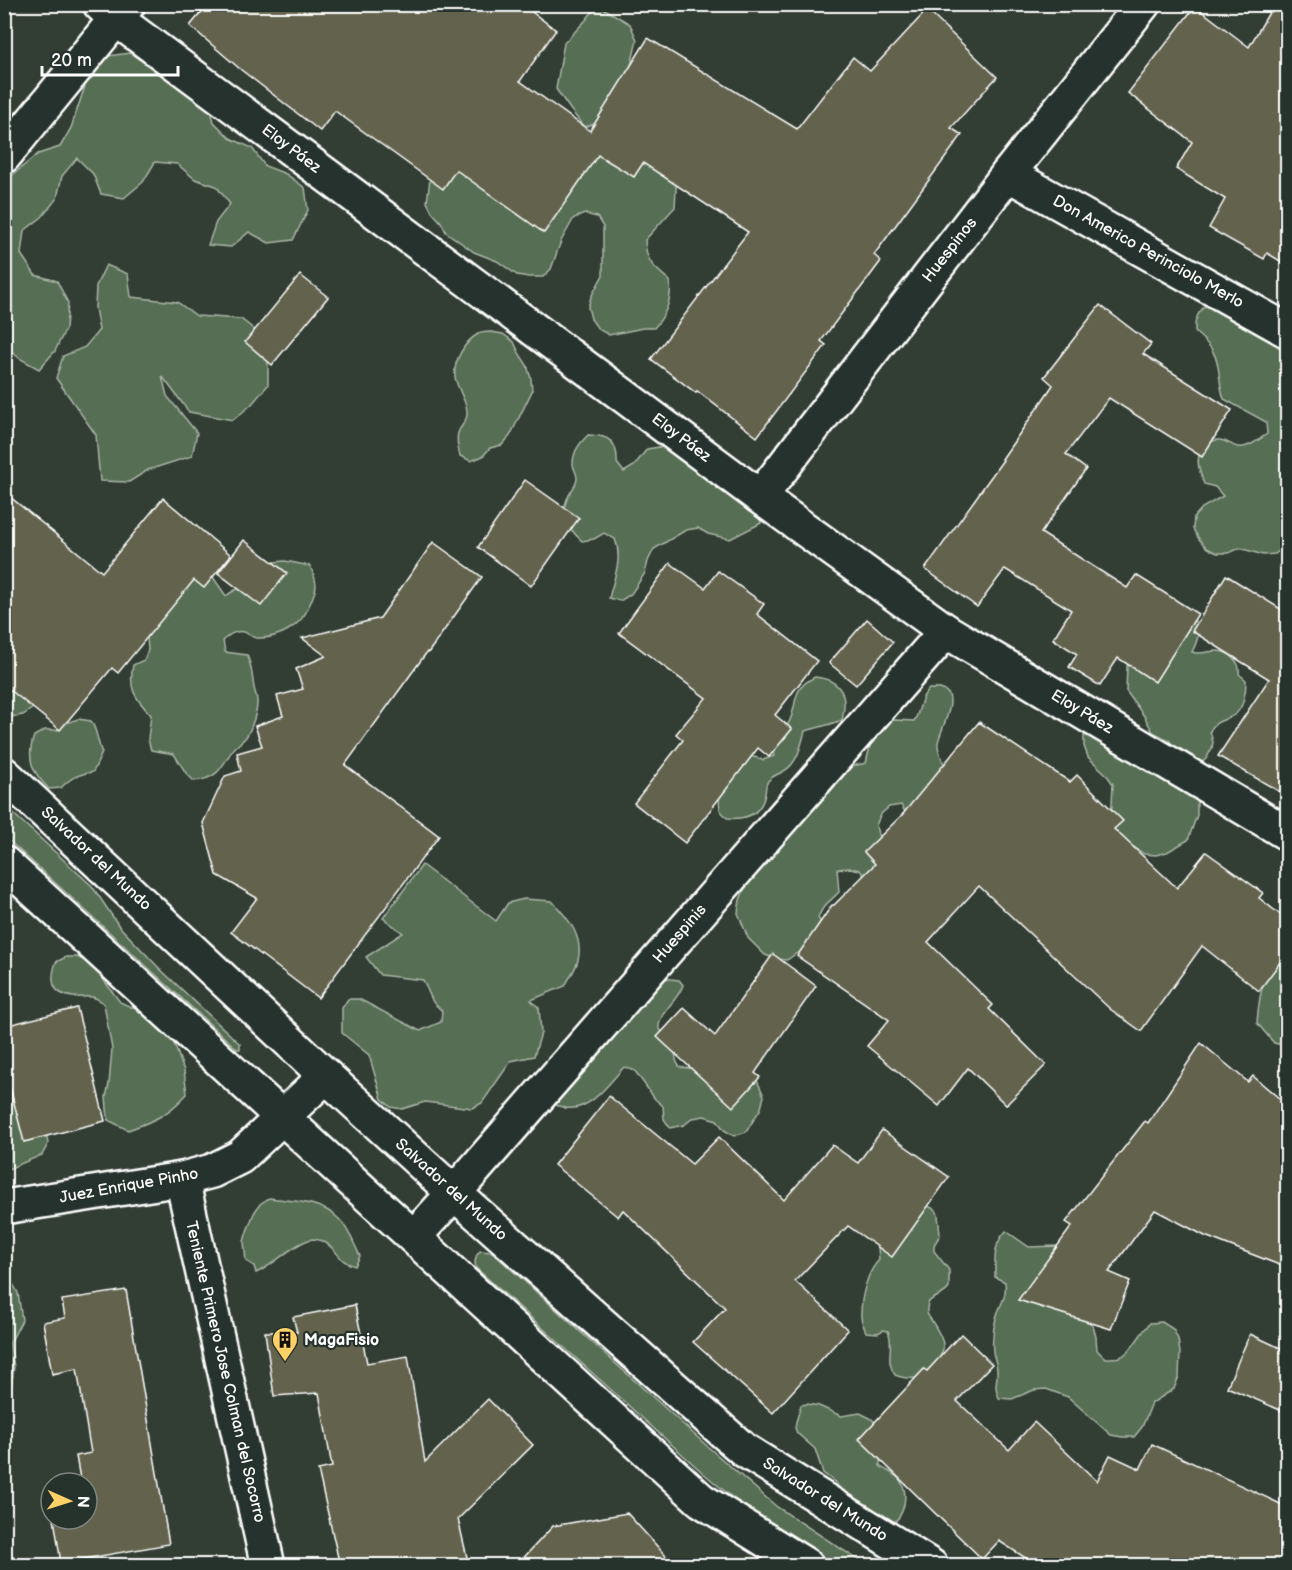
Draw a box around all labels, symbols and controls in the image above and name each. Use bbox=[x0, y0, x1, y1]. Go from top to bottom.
scale bar bbox=[42, 39, 178, 77]
text: 20 m bbox=[51, 50, 92, 71]
street label: Eloy Páez bbox=[258, 121, 325, 178]
street label: Don Americo Perinciolo Merlo bbox=[1049, 192, 1247, 312]
street label: Huespinos bbox=[919, 214, 981, 286]
street label: Eloy Páez bbox=[648, 410, 715, 467]
street label: Eloy Páez bbox=[1048, 686, 1117, 738]
street label: Salvador del Mundo bbox=[37, 803, 155, 915]
street label: Huespinis bbox=[649, 901, 711, 967]
street label: Salvador del Mundo bbox=[391, 1135, 511, 1245]
street label: Juez Enrique Pinho bbox=[58, 1164, 200, 1208]
street label: Teniente Primero Jose Colman del Socorro bbox=[181, 1219, 269, 1525]
building icon: MagaFisio bbox=[270, 1325, 300, 1363]
place label: MagaFisio bbox=[304, 1331, 379, 1350]
street label: Salvador del Mundo bbox=[759, 1454, 891, 1546]
north arrow bbox=[39, 1471, 99, 1531]
text: N bbox=[73, 1495, 92, 1508]

